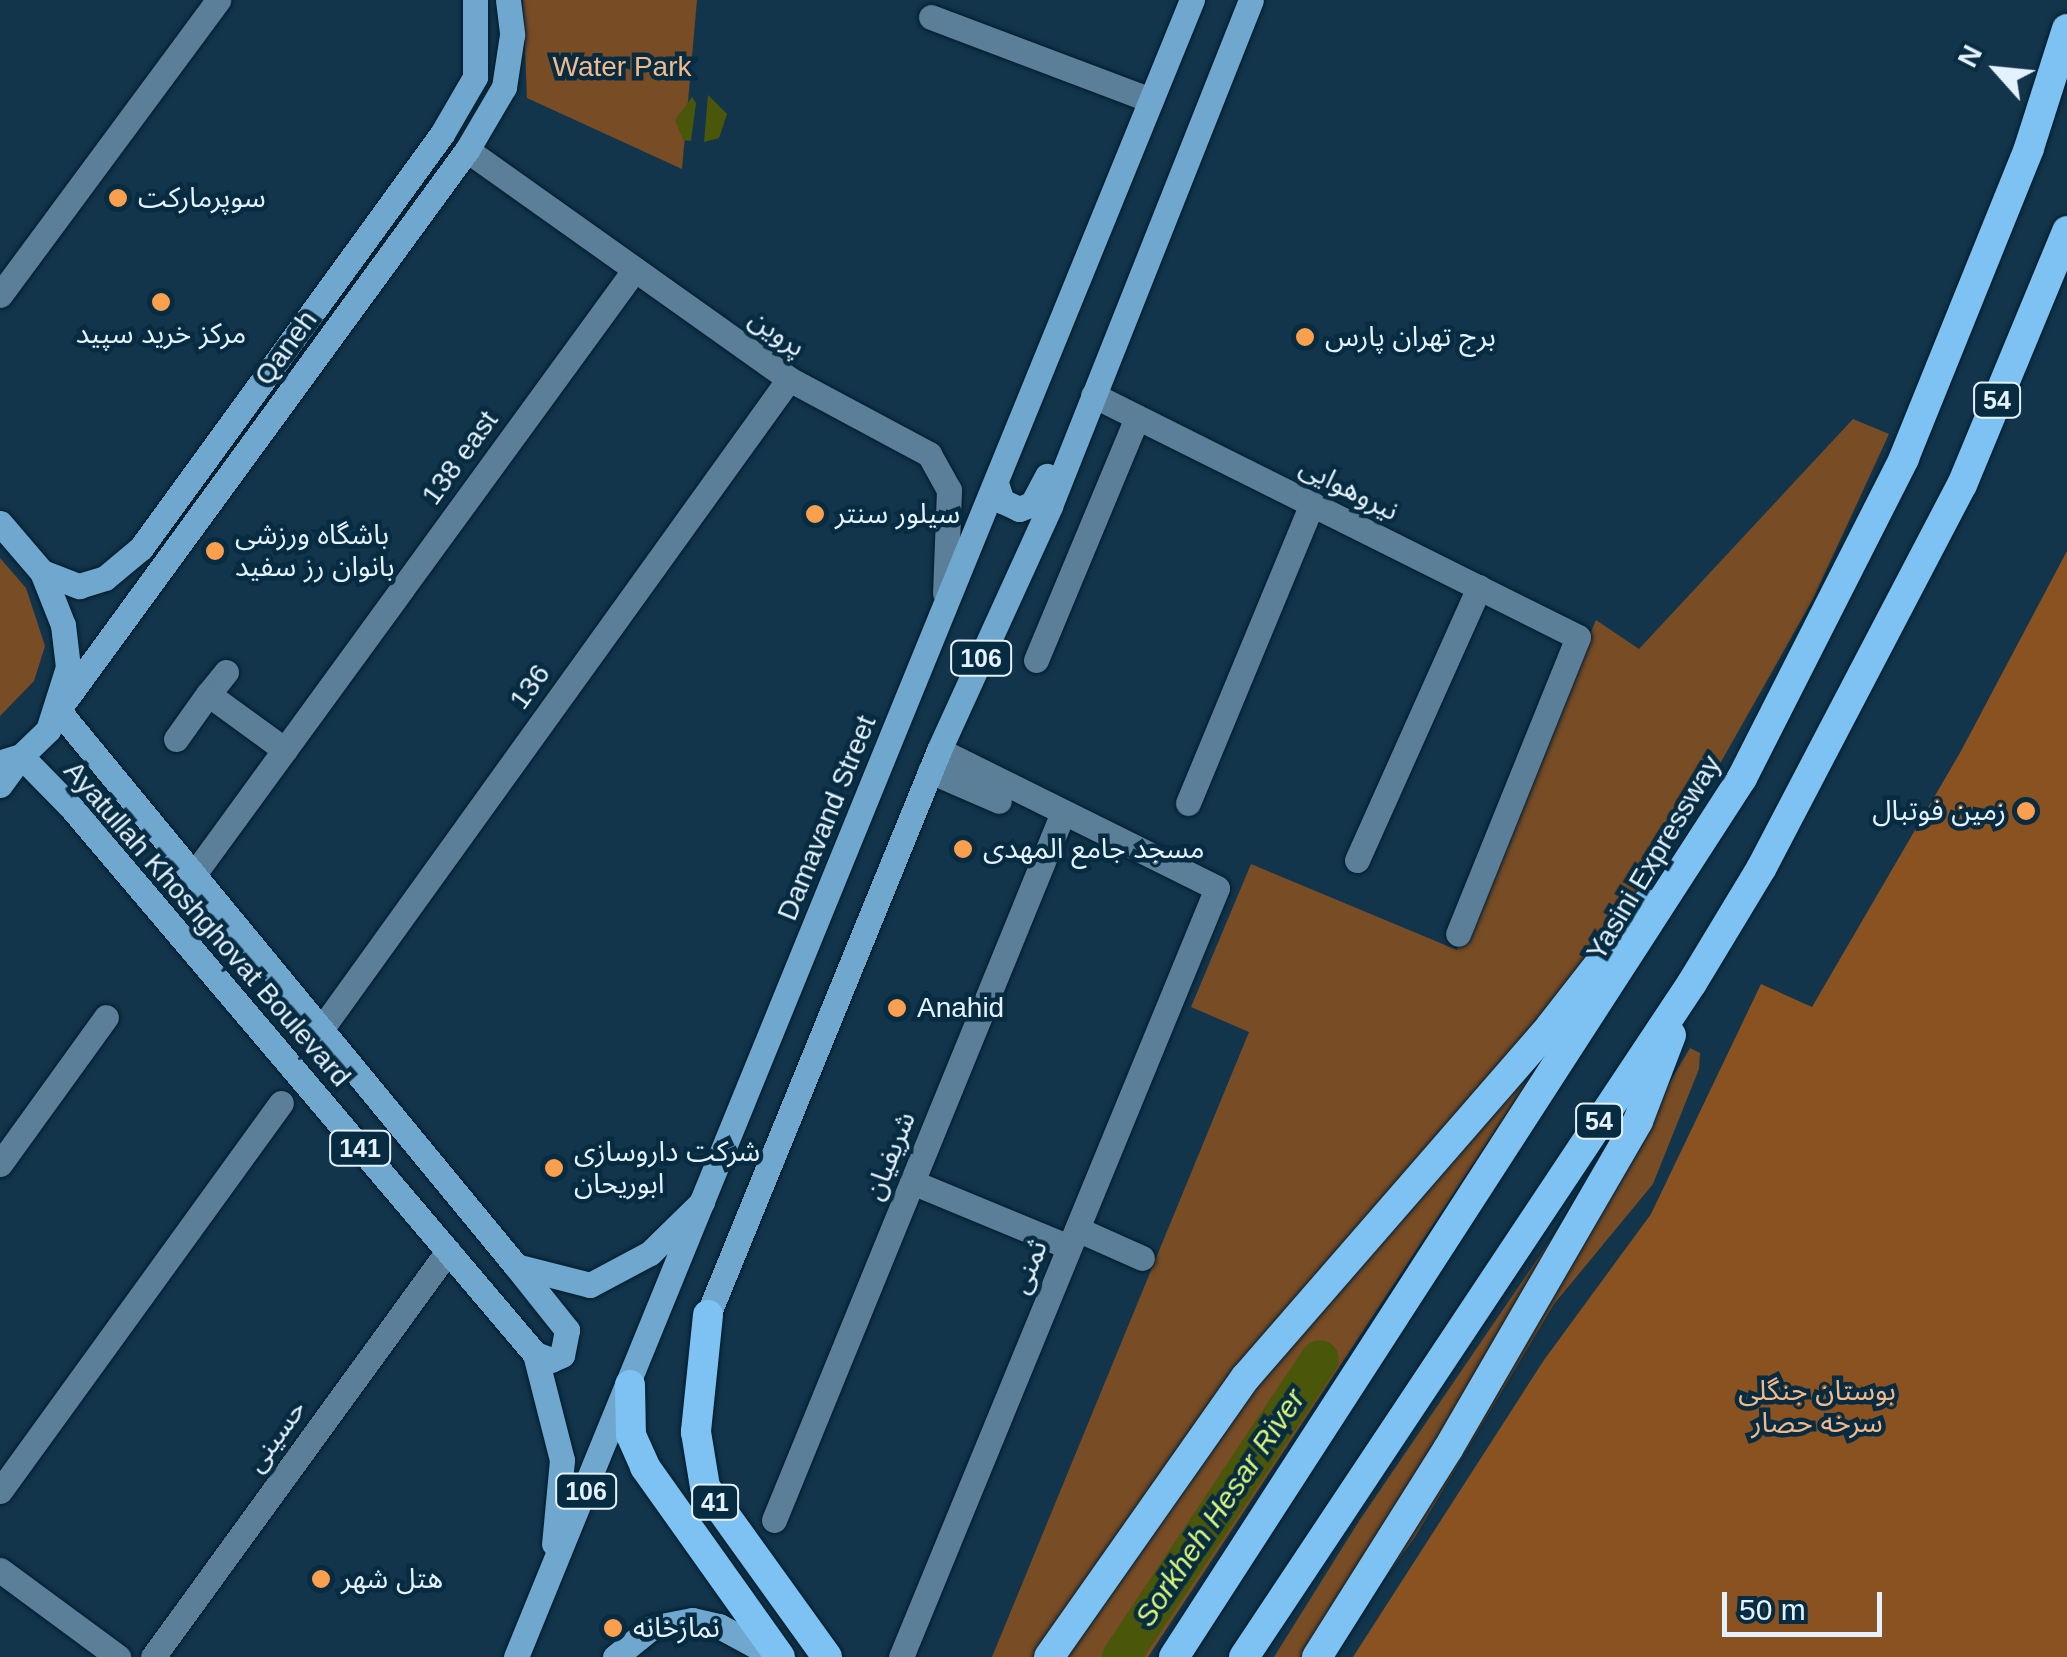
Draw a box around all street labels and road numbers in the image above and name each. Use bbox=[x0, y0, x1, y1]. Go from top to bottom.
street label: پروین bbox=[742, 302, 812, 364]
street label: Qaneh bbox=[248, 304, 324, 392]
road number: 54 bbox=[1972, 380, 2022, 420]
street label: 138 east bbox=[415, 405, 505, 511]
street label: نیروهوایی bbox=[1294, 450, 1404, 528]
road number: 106 bbox=[948, 638, 1014, 678]
street label: 136 bbox=[503, 658, 557, 716]
street label: Damavand Street bbox=[771, 711, 883, 925]
street label: Yasini Expressway bbox=[1580, 750, 1728, 966]
street label: Ayatullah Khoshghovat Boulevard bbox=[57, 755, 357, 1093]
road number: 54 bbox=[1574, 1101, 1624, 1141]
street label: شریفیان bbox=[857, 1107, 923, 1205]
road number: 141 bbox=[328, 1128, 392, 1168]
street label: ثمنی bbox=[1003, 1235, 1055, 1299]
street label: حسینی bbox=[239, 1393, 313, 1479]
road number: 106 bbox=[554, 1471, 618, 1511]
road number: 41 bbox=[690, 1482, 740, 1522]

